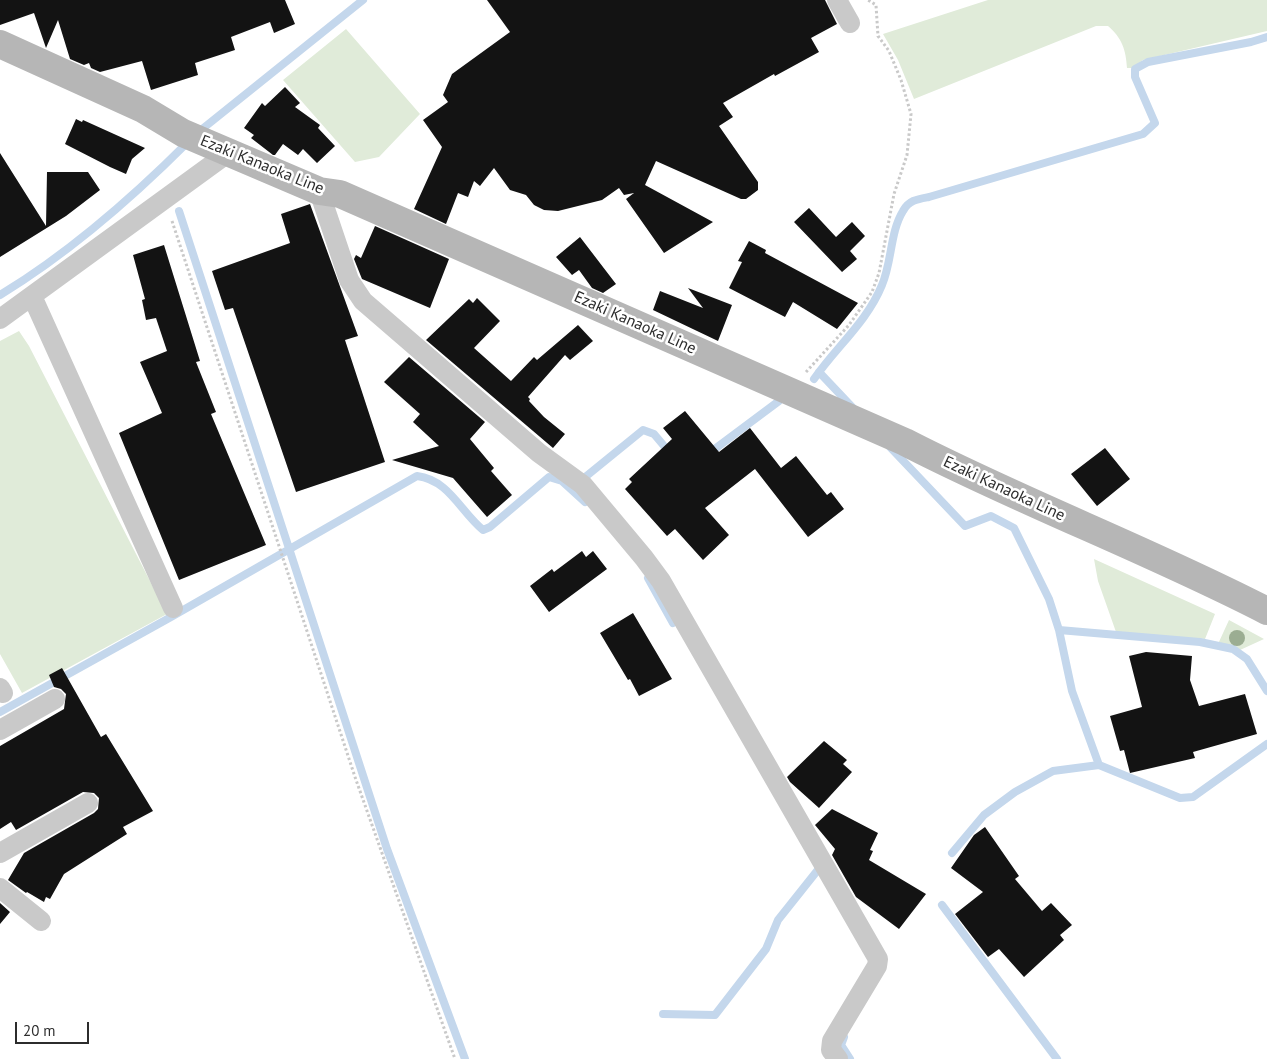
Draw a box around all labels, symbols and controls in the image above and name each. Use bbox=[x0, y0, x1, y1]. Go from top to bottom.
street label: Ezaki Kanaoka Line bbox=[197, 131, 327, 199]
street label: Ezaki Kanaoka Line bbox=[571, 287, 699, 359]
street label: Ezaki Kanaoka Line bbox=[940, 452, 1068, 526]
scale bar bbox=[18, 1012, 91, 1044]
text: 20 m bbox=[23, 1021, 56, 1040]

